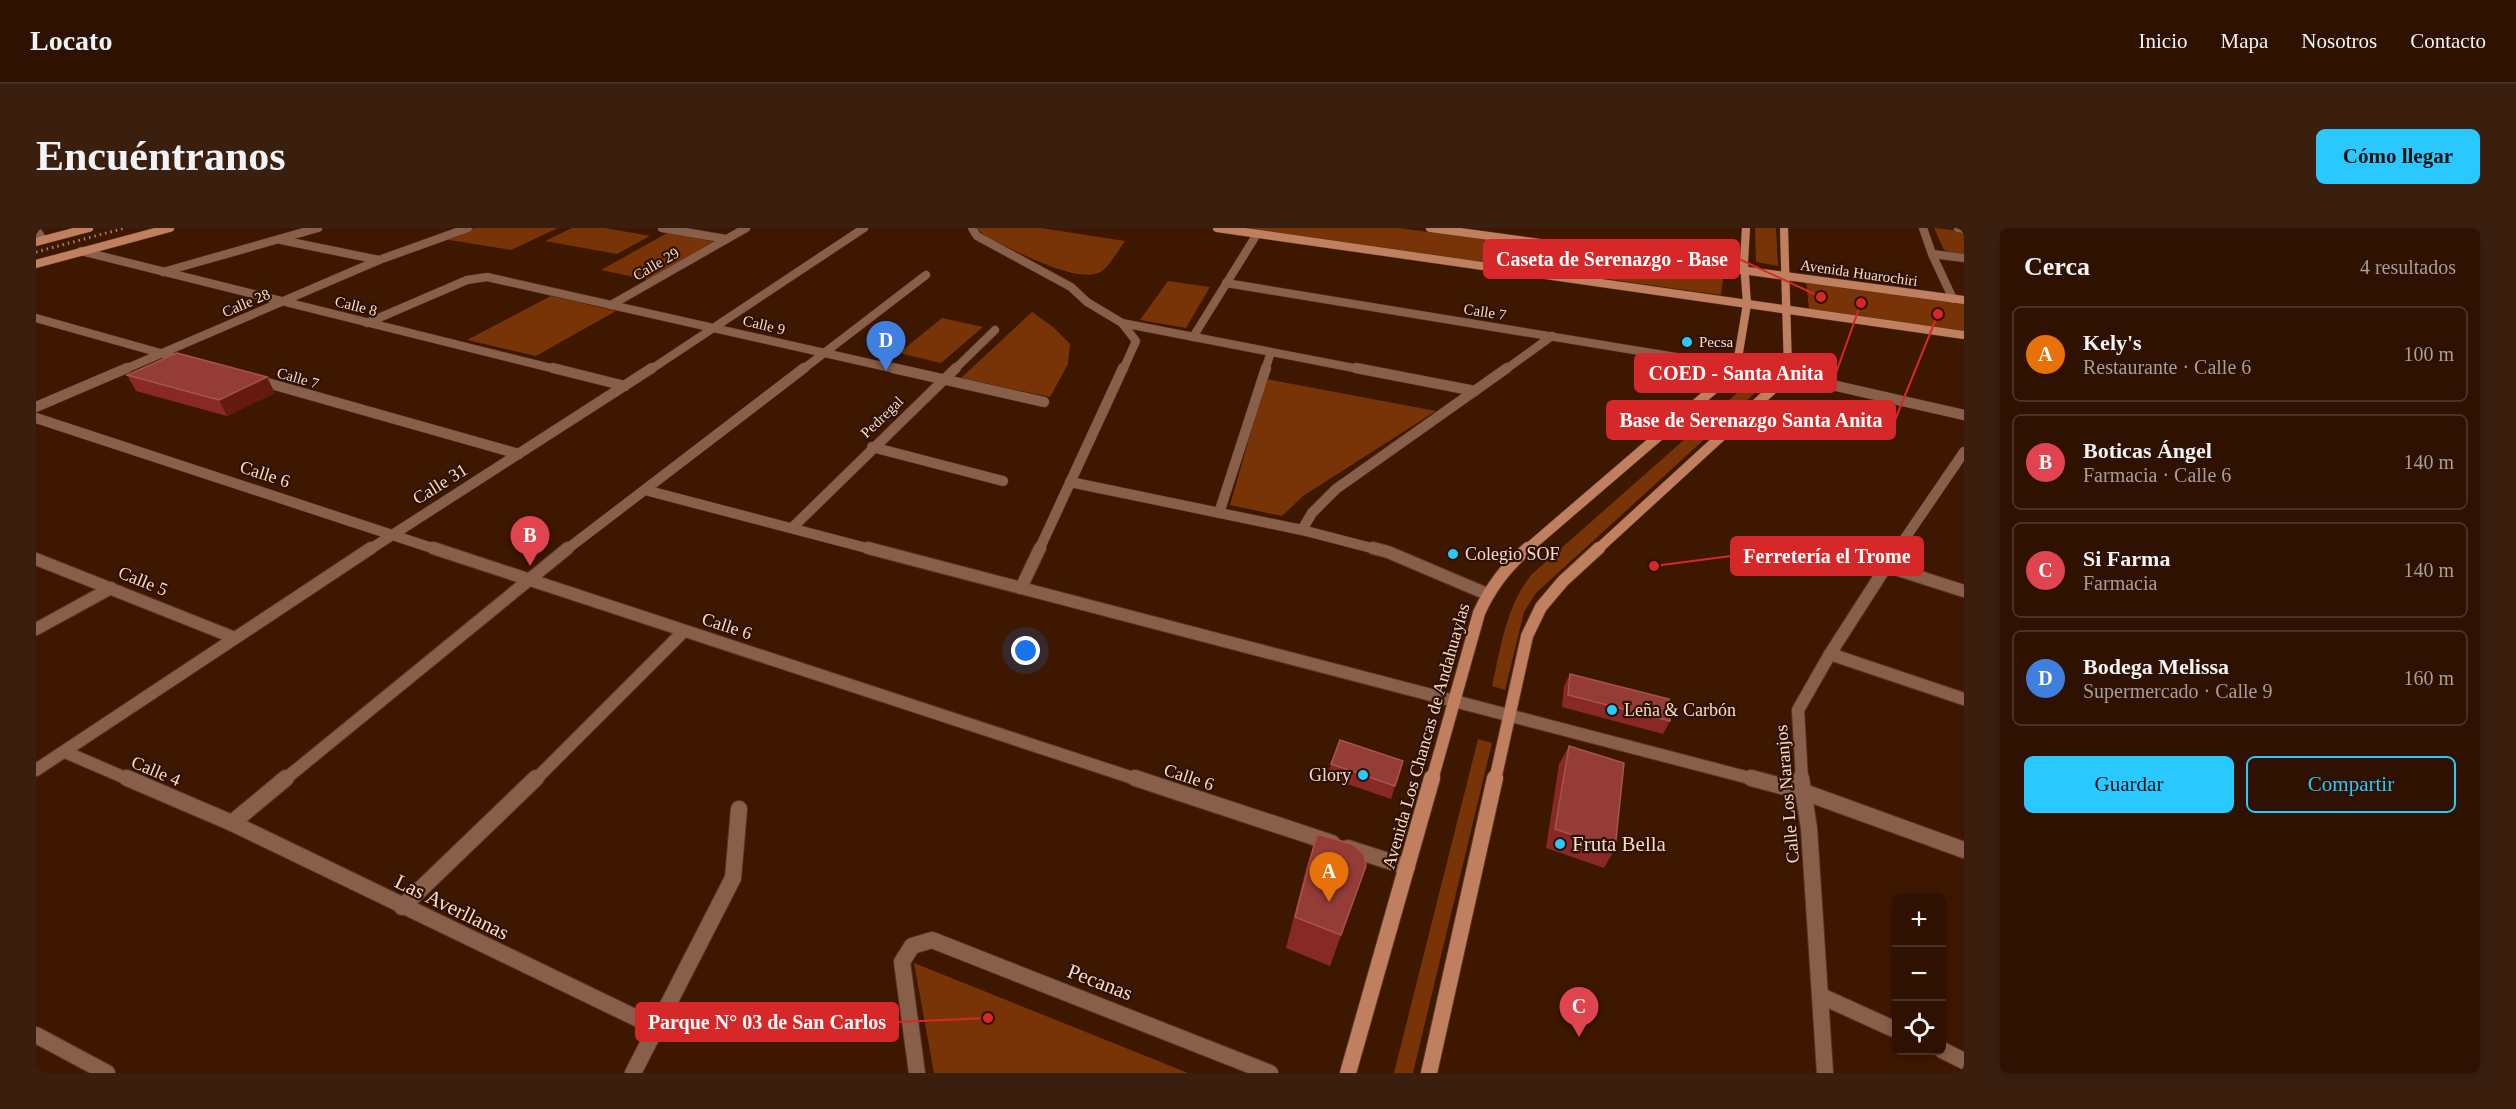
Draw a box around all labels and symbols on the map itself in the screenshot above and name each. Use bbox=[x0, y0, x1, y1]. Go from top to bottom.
callout: Caseta de Serenazgo - Base bbox=[1484, 240, 1739, 278]
street label: Calle 29 bbox=[630, 244, 682, 284]
text: Caseta de Serenazgo - Base bbox=[1496, 248, 1728, 271]
street label: Avenida Huarochiri bbox=[1799, 257, 1919, 289]
street label: Calle 28 bbox=[220, 286, 272, 320]
street label: Calle 8 bbox=[333, 293, 379, 319]
street label: Calle 7 bbox=[1463, 301, 1508, 323]
street label: Calle 9 bbox=[741, 312, 787, 338]
pin: D bbox=[866, 322, 906, 371]
place label: Pecsa bbox=[1699, 334, 1733, 350]
marker: Pecsa bbox=[1680, 335, 1694, 349]
callout: COED - Santa Anita bbox=[1635, 354, 1836, 392]
text: COED - Santa Anita bbox=[1648, 362, 1824, 384]
street label: Calle 7 bbox=[275, 364, 321, 392]
street label: Pedregal bbox=[858, 393, 906, 441]
callout: Base de Serenazgo Santa Anita bbox=[1607, 401, 1895, 439]
text: Base de Serenazgo Santa Anita bbox=[1620, 409, 1882, 432]
street label: Calle 6 bbox=[237, 457, 293, 491]
street label: Calle 31 bbox=[409, 459, 471, 509]
pin: B bbox=[510, 516, 550, 566]
callout: Ferretería el Trome bbox=[1731, 537, 1923, 575]
place label: Colegio SOF bbox=[1465, 544, 1560, 564]
text: Ferretería el Trome bbox=[1743, 545, 1911, 567]
marker: Colegio SOF bbox=[1446, 547, 1460, 561]
street label: Calle 5 bbox=[115, 562, 171, 600]
street label: Avenida Los Chancas de Andahuaylas bbox=[1378, 601, 1474, 871]
street label: Calle 6 bbox=[699, 609, 755, 643]
your location bbox=[1011, 636, 1040, 665]
place label: Leña & Carbón bbox=[1624, 700, 1736, 720]
marker: Leña & Carbón bbox=[1605, 703, 1619, 717]
street label: Calle Los Naranjos bbox=[1771, 724, 1803, 864]
street label: Calle 4 bbox=[128, 752, 184, 790]
street label: Calle 6 bbox=[1161, 760, 1217, 794]
place label: Glory bbox=[1309, 765, 1351, 785]
marker: Glory bbox=[1356, 768, 1370, 782]
place label: Fruta Bella bbox=[1572, 832, 1667, 856]
marker: Fruta Bella bbox=[1553, 837, 1567, 851]
pin: A bbox=[1310, 852, 1348, 902]
street label: Las Averllanas bbox=[391, 869, 513, 945]
street label: Pecanas bbox=[1064, 959, 1136, 1005]
pin: C bbox=[1560, 988, 1598, 1037]
callout: Parque N° 03 de San Carlos bbox=[636, 1003, 898, 1041]
text: Parque N° 03 de San Carlos bbox=[648, 1011, 886, 1034]

